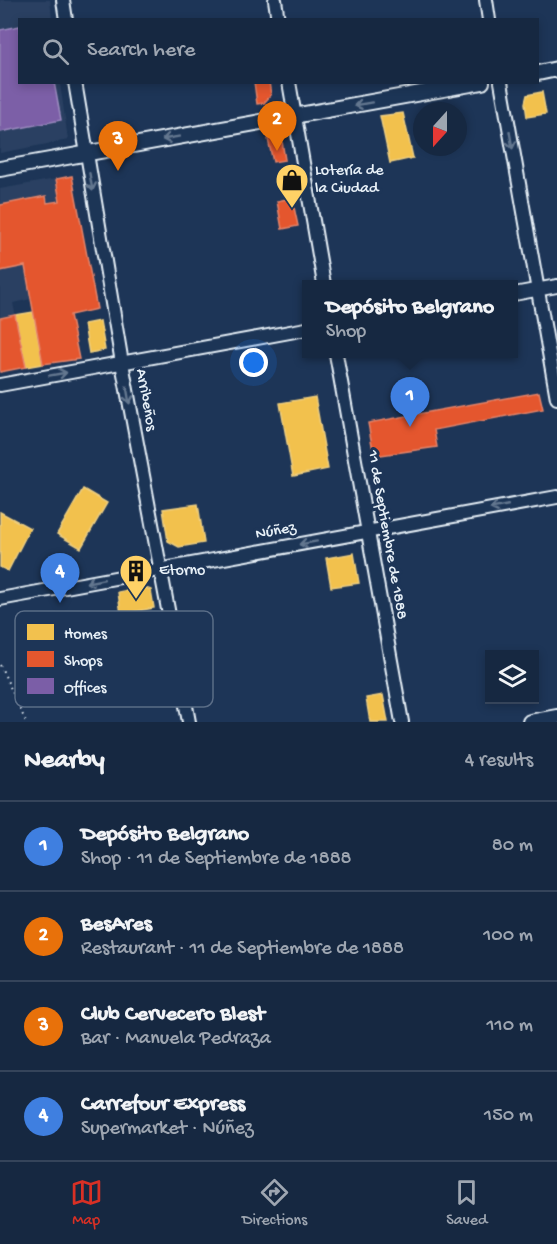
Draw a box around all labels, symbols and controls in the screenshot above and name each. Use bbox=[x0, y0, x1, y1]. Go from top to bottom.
search box bbox=[18, 18, 539, 84]
icon: search bbox=[39, 35, 72, 68]
text: Search here bbox=[87, 38, 195, 64]
one-way arrow bbox=[353, 99, 373, 110]
pin: 2 bbox=[258, 102, 296, 151]
north arrow bbox=[413, 102, 467, 156]
pin: 3 bbox=[98, 122, 138, 171]
one-way arrow bbox=[506, 130, 517, 149]
one-way arrow bbox=[161, 133, 181, 144]
shop icon: Lotería de la Ciudad bbox=[274, 162, 310, 209]
place label: Lotería de la Ciudad bbox=[315, 162, 384, 199]
one-way arrow bbox=[85, 171, 96, 191]
popup bbox=[302, 280, 518, 358]
text: Depósito Belgrano bbox=[326, 295, 494, 321]
text: Shop bbox=[326, 321, 366, 344]
your location bbox=[239, 348, 268, 377]
street label: Arribeños bbox=[130, 367, 160, 434]
one-way arrow bbox=[47, 369, 67, 380]
pin: 1 bbox=[390, 378, 430, 427]
one-way arrow bbox=[122, 384, 133, 404]
street label: 11 de Septiembre de 1888 bbox=[362, 448, 410, 621]
one-way arrow bbox=[490, 502, 510, 513]
street label: Núñez bbox=[254, 519, 299, 545]
one-way arrow bbox=[298, 538, 318, 549]
building icon: Etorno bbox=[118, 553, 154, 600]
pin: 4 bbox=[40, 554, 80, 603]
place label: Etorno bbox=[159, 562, 205, 581]
one-way arrow bbox=[86, 576, 106, 587]
legend bbox=[15, 611, 213, 707]
text: Homes bbox=[64, 626, 108, 645]
map controls bbox=[485, 650, 539, 704]
button: layers bbox=[485, 650, 539, 704]
text: Shops bbox=[64, 653, 103, 672]
text: Offices bbox=[64, 680, 108, 699]
text: Nearby bbox=[24, 746, 105, 777]
text: 4 results bbox=[465, 750, 533, 773]
text: Depósito Belgrano bbox=[81, 822, 249, 848]
text: 1 bbox=[39, 835, 48, 858]
text: 80 m bbox=[492, 835, 533, 858]
text: Shop · 11 de Septiembre de 1888 bbox=[81, 848, 352, 871]
text: BesAres bbox=[81, 912, 152, 938]
text: 2 bbox=[39, 925, 48, 948]
text: 100 m bbox=[483, 925, 533, 948]
text: Restaurant · 11 de Septiembre de 1888 bbox=[81, 938, 404, 961]
text: Club Cervecero Blest bbox=[81, 1002, 265, 1028]
text: 3 bbox=[38, 1015, 49, 1038]
text: 110 m bbox=[487, 1015, 533, 1038]
text: Bar · Manuela Pedraza bbox=[81, 1028, 271, 1051]
text: Carrefour Express bbox=[81, 1092, 245, 1118]
text: 4 bbox=[39, 1105, 48, 1128]
text: 150 m bbox=[484, 1105, 533, 1128]
text: Supermarket · Núñez bbox=[81, 1118, 254, 1141]
tab: Map bbox=[70, 1176, 103, 1231]
tab: Directions bbox=[242, 1176, 307, 1231]
tab: Saved bbox=[446, 1176, 487, 1231]

